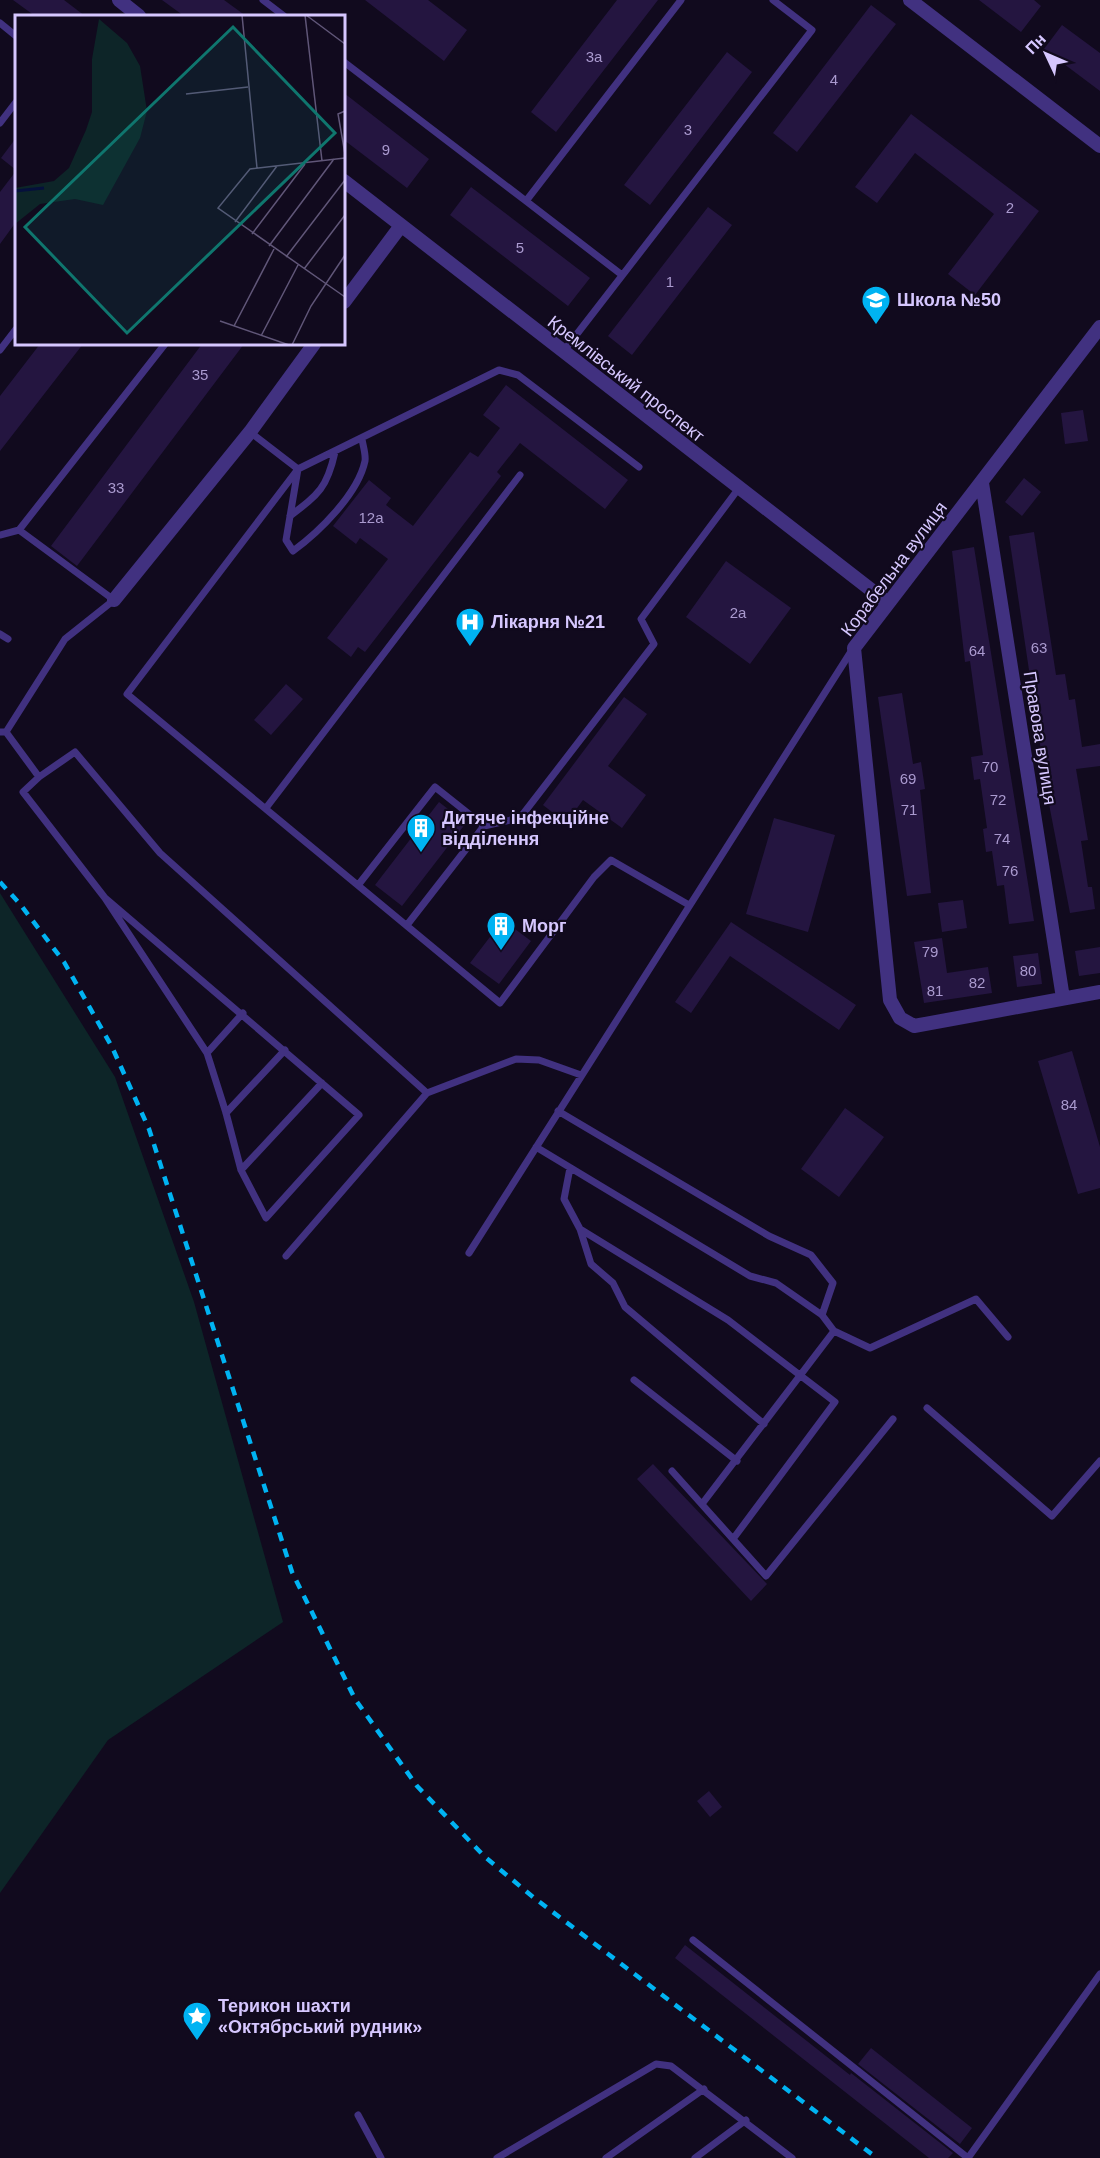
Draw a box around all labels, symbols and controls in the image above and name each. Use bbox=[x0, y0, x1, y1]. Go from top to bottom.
inset map bbox=[15, 15, 345, 345]
north arrow bbox=[1016, 24, 1076, 84]
text: Пн bbox=[1022, 30, 1049, 57]
house number: 3а bbox=[586, 48, 603, 65]
house number: 4 bbox=[830, 71, 838, 88]
house number: 3 bbox=[684, 121, 692, 138]
house number: 9 bbox=[382, 141, 390, 158]
house number: 2 bbox=[1006, 199, 1014, 216]
house number: 5 bbox=[516, 239, 524, 256]
house number: 1 bbox=[666, 273, 674, 290]
school or university icon: Школа №50 bbox=[860, 284, 892, 326]
place label: Школа №50 bbox=[897, 290, 1001, 310]
street label: Кремлівський проспект bbox=[544, 312, 708, 446]
house number: 35 bbox=[192, 366, 208, 383]
house number: 33 bbox=[108, 479, 124, 496]
street label: Корабельна вулиця bbox=[837, 498, 951, 640]
house number: 12а bbox=[358, 509, 384, 526]
house number: 2а bbox=[730, 604, 747, 621]
hospital icon: Лікарня №21 bbox=[454, 606, 486, 648]
place label: Лікарня №21 bbox=[491, 612, 605, 632]
house number: 63 bbox=[1031, 639, 1047, 656]
house number: 64 bbox=[969, 642, 985, 659]
street label: Правова вулиця bbox=[1020, 670, 1060, 806]
house number: 70 bbox=[982, 758, 998, 775]
house number: 69 bbox=[900, 770, 916, 787]
house number: 72 bbox=[990, 791, 1006, 808]
house number: 71 bbox=[901, 801, 917, 818]
place label: Дитяче інфекційне відділення bbox=[442, 808, 609, 849]
building icon: Дитяче інфекційне відділення bbox=[405, 812, 437, 854]
house number: 74 bbox=[994, 830, 1010, 847]
house number: 76 bbox=[1002, 862, 1018, 879]
building icon: Морг bbox=[485, 910, 517, 952]
place label: Морг bbox=[522, 916, 567, 936]
house number: 79 bbox=[922, 943, 938, 960]
house number: 80 bbox=[1020, 962, 1036, 979]
house number: 82 bbox=[969, 974, 985, 991]
house number: 81 bbox=[927, 982, 943, 999]
house number: 84 bbox=[1061, 1096, 1077, 1113]
place label: Терикон шахти «Октябрський рудник» bbox=[218, 1996, 422, 2037]
place icon: Терикон шахти «Октябрський рудник» bbox=[181, 2000, 213, 2042]

